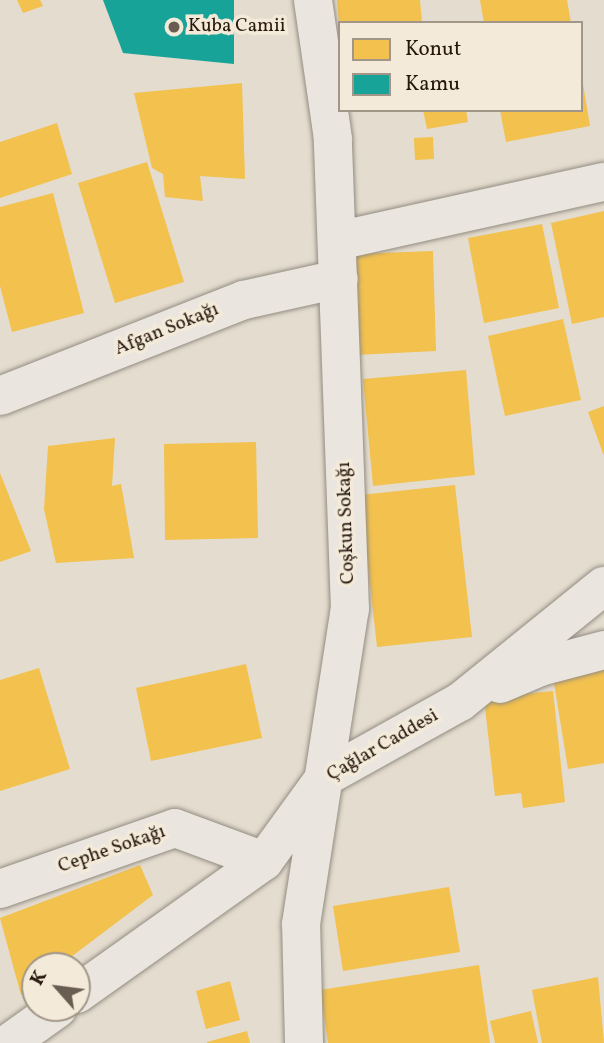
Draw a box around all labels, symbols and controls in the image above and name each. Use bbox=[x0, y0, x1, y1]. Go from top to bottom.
place label: Kuba Camii bbox=[188, 16, 285, 38]
marker: Kuba Camii bbox=[166, 19, 182, 35]
legend bbox=[338, 21, 583, 112]
text: Konut bbox=[405, 35, 461, 64]
text: Kamu bbox=[405, 70, 460, 99]
street label: Afgan Sokağı bbox=[112, 299, 222, 361]
street label: Coşkun Sokağı bbox=[333, 461, 361, 585]
street label: Çağlar Caddesi bbox=[323, 705, 443, 787]
street label: Cephe Sokağı bbox=[55, 821, 169, 879]
north arrow bbox=[21, 952, 91, 1022]
text: K bbox=[25, 966, 54, 990]

